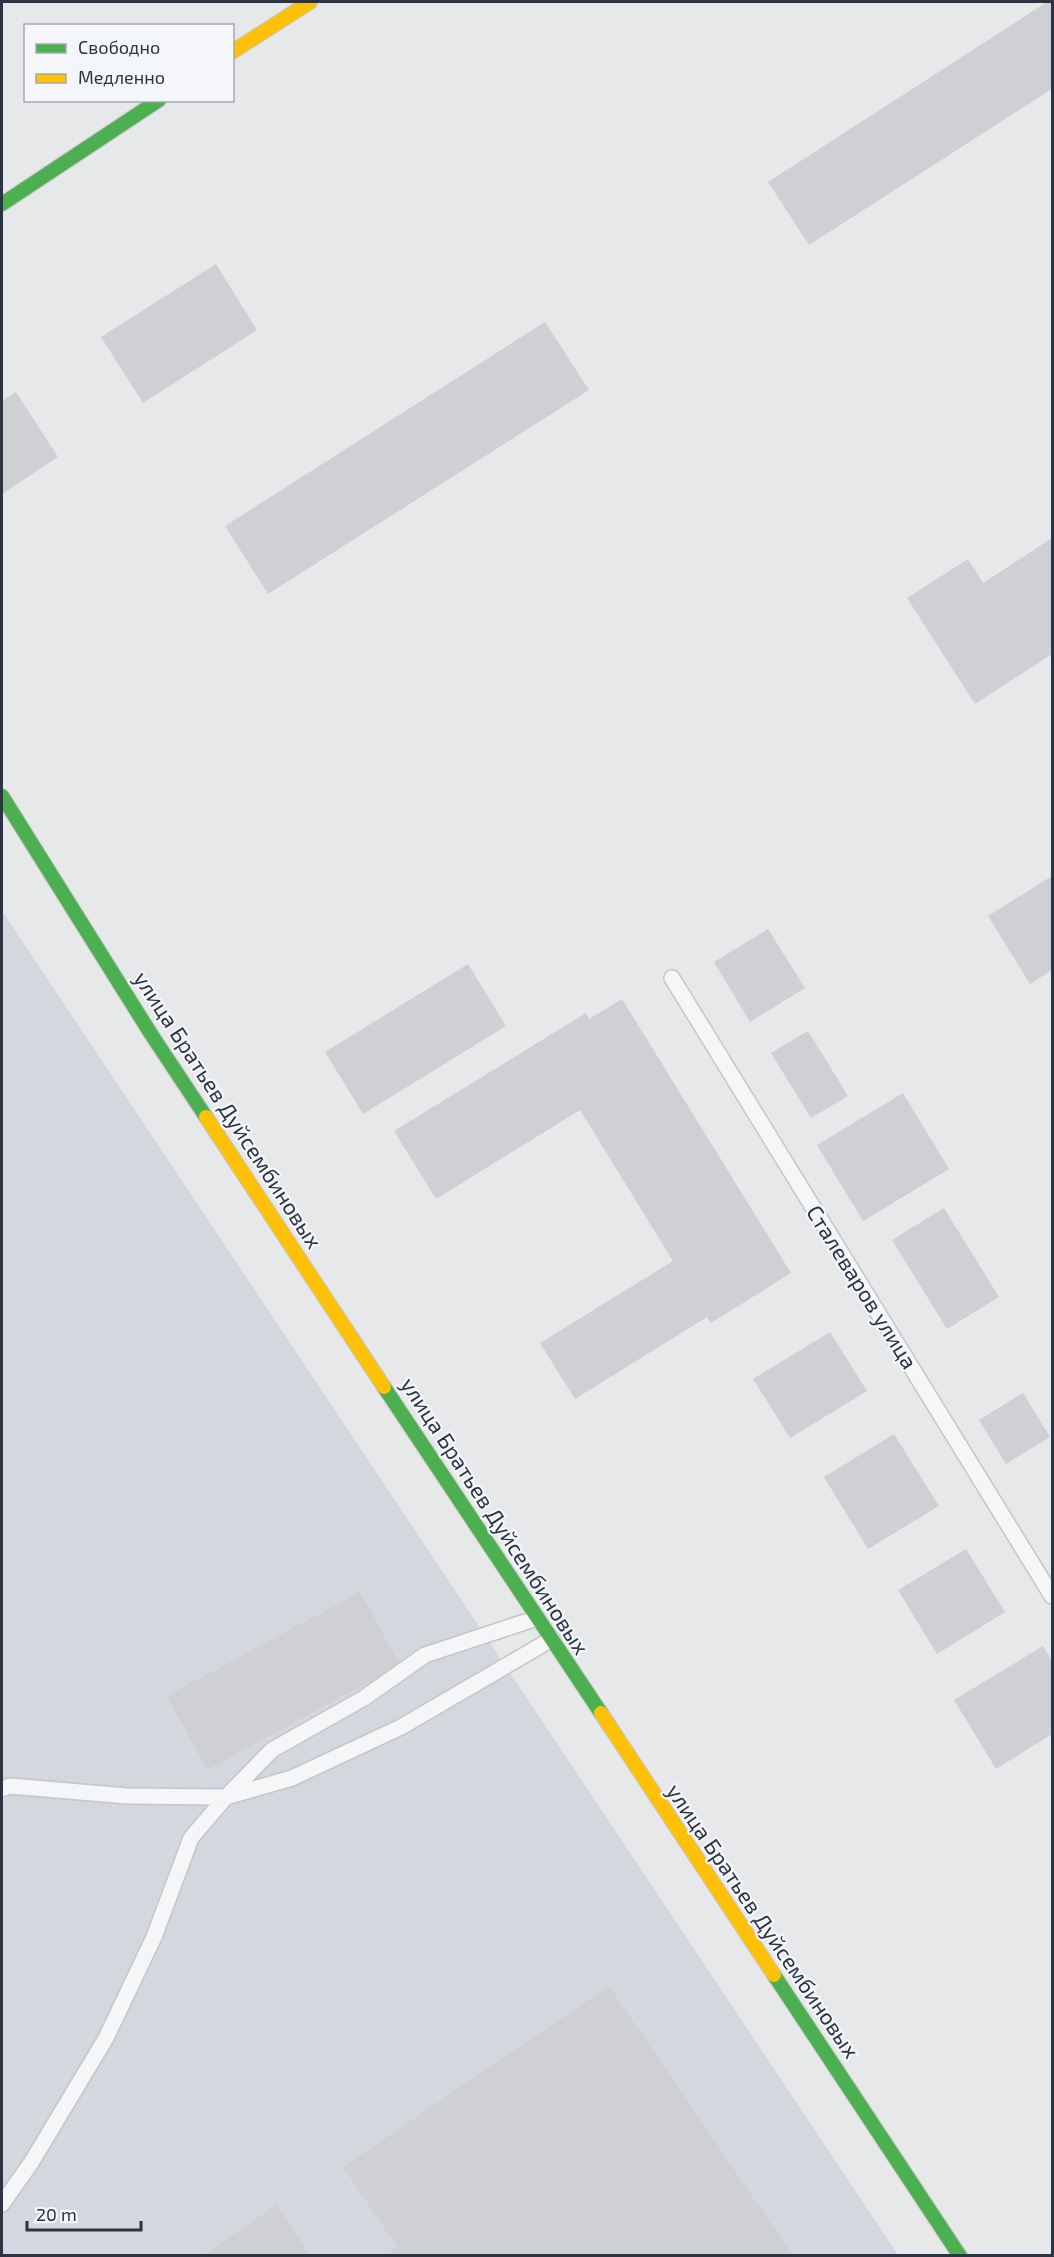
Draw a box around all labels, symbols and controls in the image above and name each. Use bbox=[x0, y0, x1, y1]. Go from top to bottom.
legend bbox=[24, 24, 234, 102]
text: Свободно bbox=[78, 36, 160, 58]
text: Медленно bbox=[78, 66, 165, 88]
street label: улица Братьев Дуйсембиновых bbox=[129, 966, 328, 1254]
street label: Сталеваров улица bbox=[801, 1200, 924, 1374]
street label: улица Братьев Дуйсембиновых bbox=[396, 1372, 595, 1660]
street label: улица Братьев Дуйсембиновых bbox=[661, 1778, 866, 2063]
scale bar bbox=[27, 2194, 141, 2232]
text: 20 m bbox=[36, 2203, 77, 2225]

